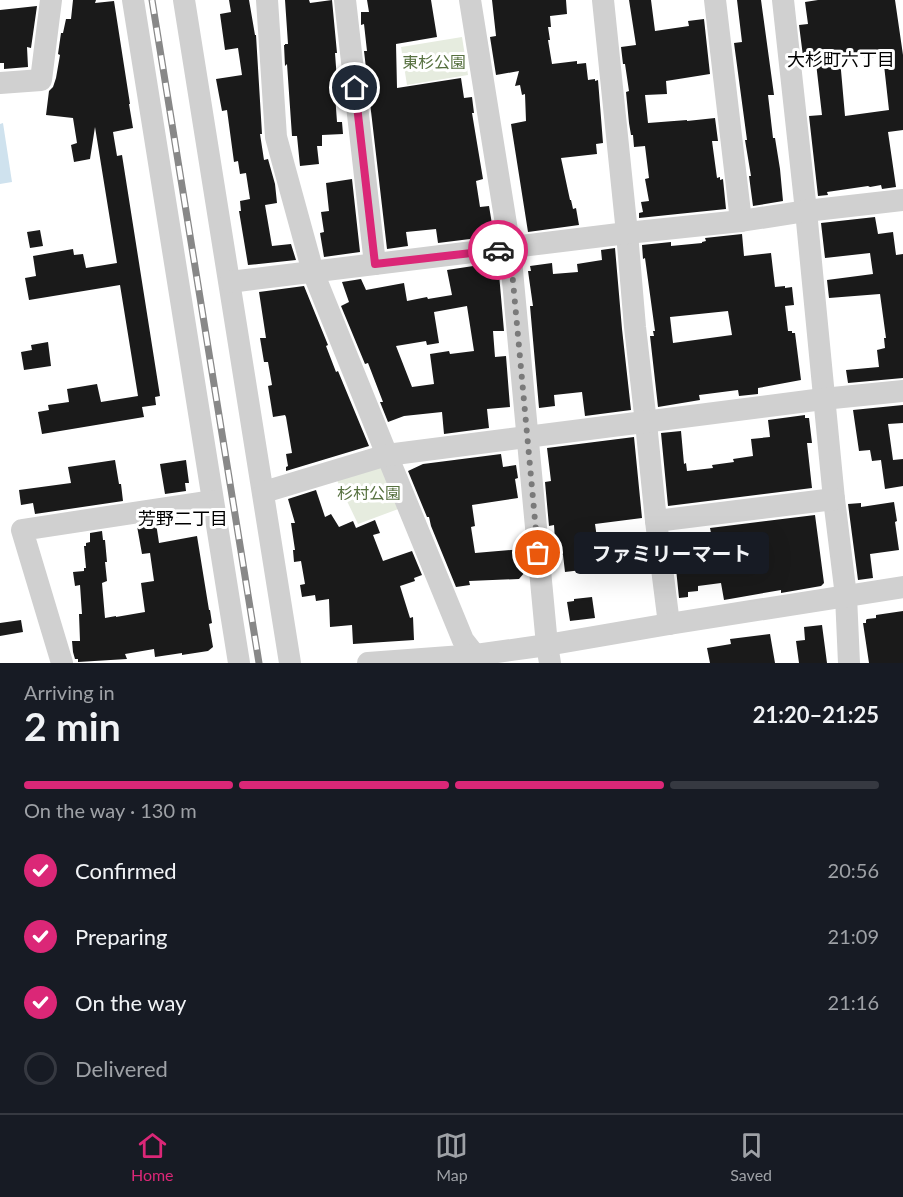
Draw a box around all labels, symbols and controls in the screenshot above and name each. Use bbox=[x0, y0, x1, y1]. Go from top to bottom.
district label: 大杉町六丁目 bbox=[787, 48, 895, 70]
park label: 東杉公園 bbox=[402, 52, 466, 71]
pin bbox=[329, 62, 380, 113]
icon: home bbox=[338, 71, 371, 104]
courier bbox=[468, 220, 528, 280]
icon: car bbox=[482, 234, 515, 267]
park label: 杉村公園 bbox=[337, 483, 401, 502]
district label: 芳野二丁目 bbox=[138, 507, 228, 529]
pin bbox=[512, 527, 563, 578]
callout: ファミリーマート bbox=[574, 532, 769, 574]
icon: bag bbox=[521, 536, 554, 569]
text: ファミリーマート bbox=[592, 541, 752, 565]
text: Arriving in bbox=[24, 680, 115, 704]
text: 21:20–21:25 bbox=[753, 701, 879, 728]
text: 2 min bbox=[24, 703, 121, 749]
text: On the way · 130 m bbox=[24, 798, 197, 822]
icon: check bbox=[24, 854, 57, 887]
text: Confirmed bbox=[75, 857, 177, 884]
text: 20:56 bbox=[828, 858, 879, 882]
icon: check bbox=[24, 920, 57, 953]
text: Preparing bbox=[75, 923, 167, 950]
text: 21:09 bbox=[828, 924, 879, 948]
icon: check bbox=[24, 986, 57, 1019]
text: On the way bbox=[75, 989, 186, 1016]
text: 21:16 bbox=[828, 990, 879, 1014]
text: Delivered bbox=[75, 1055, 168, 1082]
tab: Home bbox=[131, 1129, 174, 1184]
tab: Map bbox=[435, 1129, 468, 1184]
tab: Saved bbox=[730, 1129, 772, 1184]

